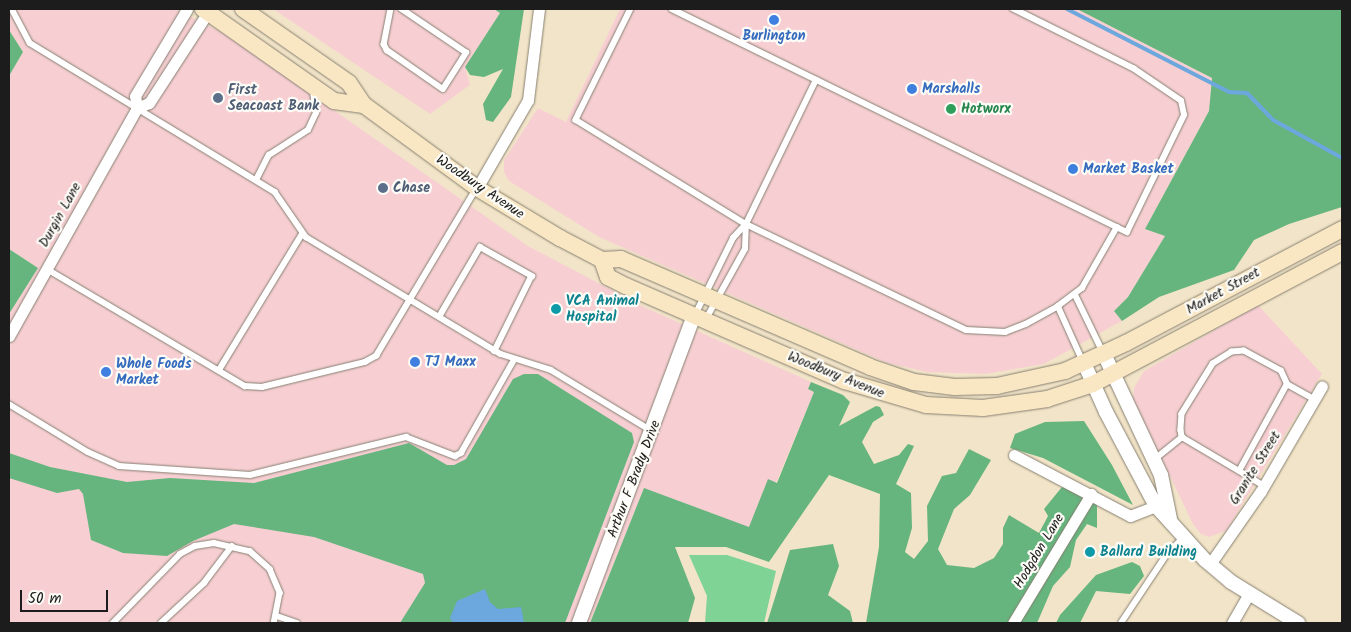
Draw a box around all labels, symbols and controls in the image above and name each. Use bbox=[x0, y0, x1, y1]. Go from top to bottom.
marker: Burlington bbox=[768, 14, 780, 26]
place label: Burlington bbox=[743, 28, 805, 44]
place label: Marshalls bbox=[922, 81, 980, 97]
place label: First Seacoast Bank bbox=[228, 82, 319, 114]
marker: Marshalls bbox=[906, 83, 918, 95]
marker: First Seacoast Bank bbox=[212, 92, 224, 104]
place label: Hotworx bbox=[961, 101, 1011, 117]
marker: Hotworx bbox=[945, 103, 957, 115]
street label: Woodbury Avenue bbox=[433, 151, 527, 223]
place label: Market Basket bbox=[1083, 161, 1174, 177]
marker: Market Basket bbox=[1067, 163, 1079, 175]
street label: Durgin Lane bbox=[35, 180, 85, 250]
place label: Chase bbox=[393, 180, 430, 196]
marker: Chase bbox=[377, 182, 389, 194]
street label: Market Street bbox=[1183, 264, 1263, 318]
place label: VCA Animal Hospital bbox=[566, 293, 639, 326]
marker: VCA Animal Hospital bbox=[550, 303, 562, 315]
street label: Woodbury Avenue bbox=[785, 348, 887, 402]
place label: TJ Maxx bbox=[425, 354, 476, 370]
place label: Whole Foods Market bbox=[116, 356, 192, 388]
marker: TJ Maxx bbox=[409, 356, 421, 368]
marker: Whole Foods Market bbox=[100, 366, 112, 378]
street label: Arthur F Brady Drive bbox=[604, 418, 664, 540]
street label: Granite Street bbox=[1226, 428, 1284, 508]
street label: Hodgdon Lane bbox=[1010, 511, 1068, 591]
place label: Ballard Building bbox=[1100, 544, 1197, 560]
marker: Ballard Building bbox=[1084, 546, 1096, 558]
scale bar bbox=[22, 580, 110, 612]
text: 50 m bbox=[28, 587, 62, 611]

